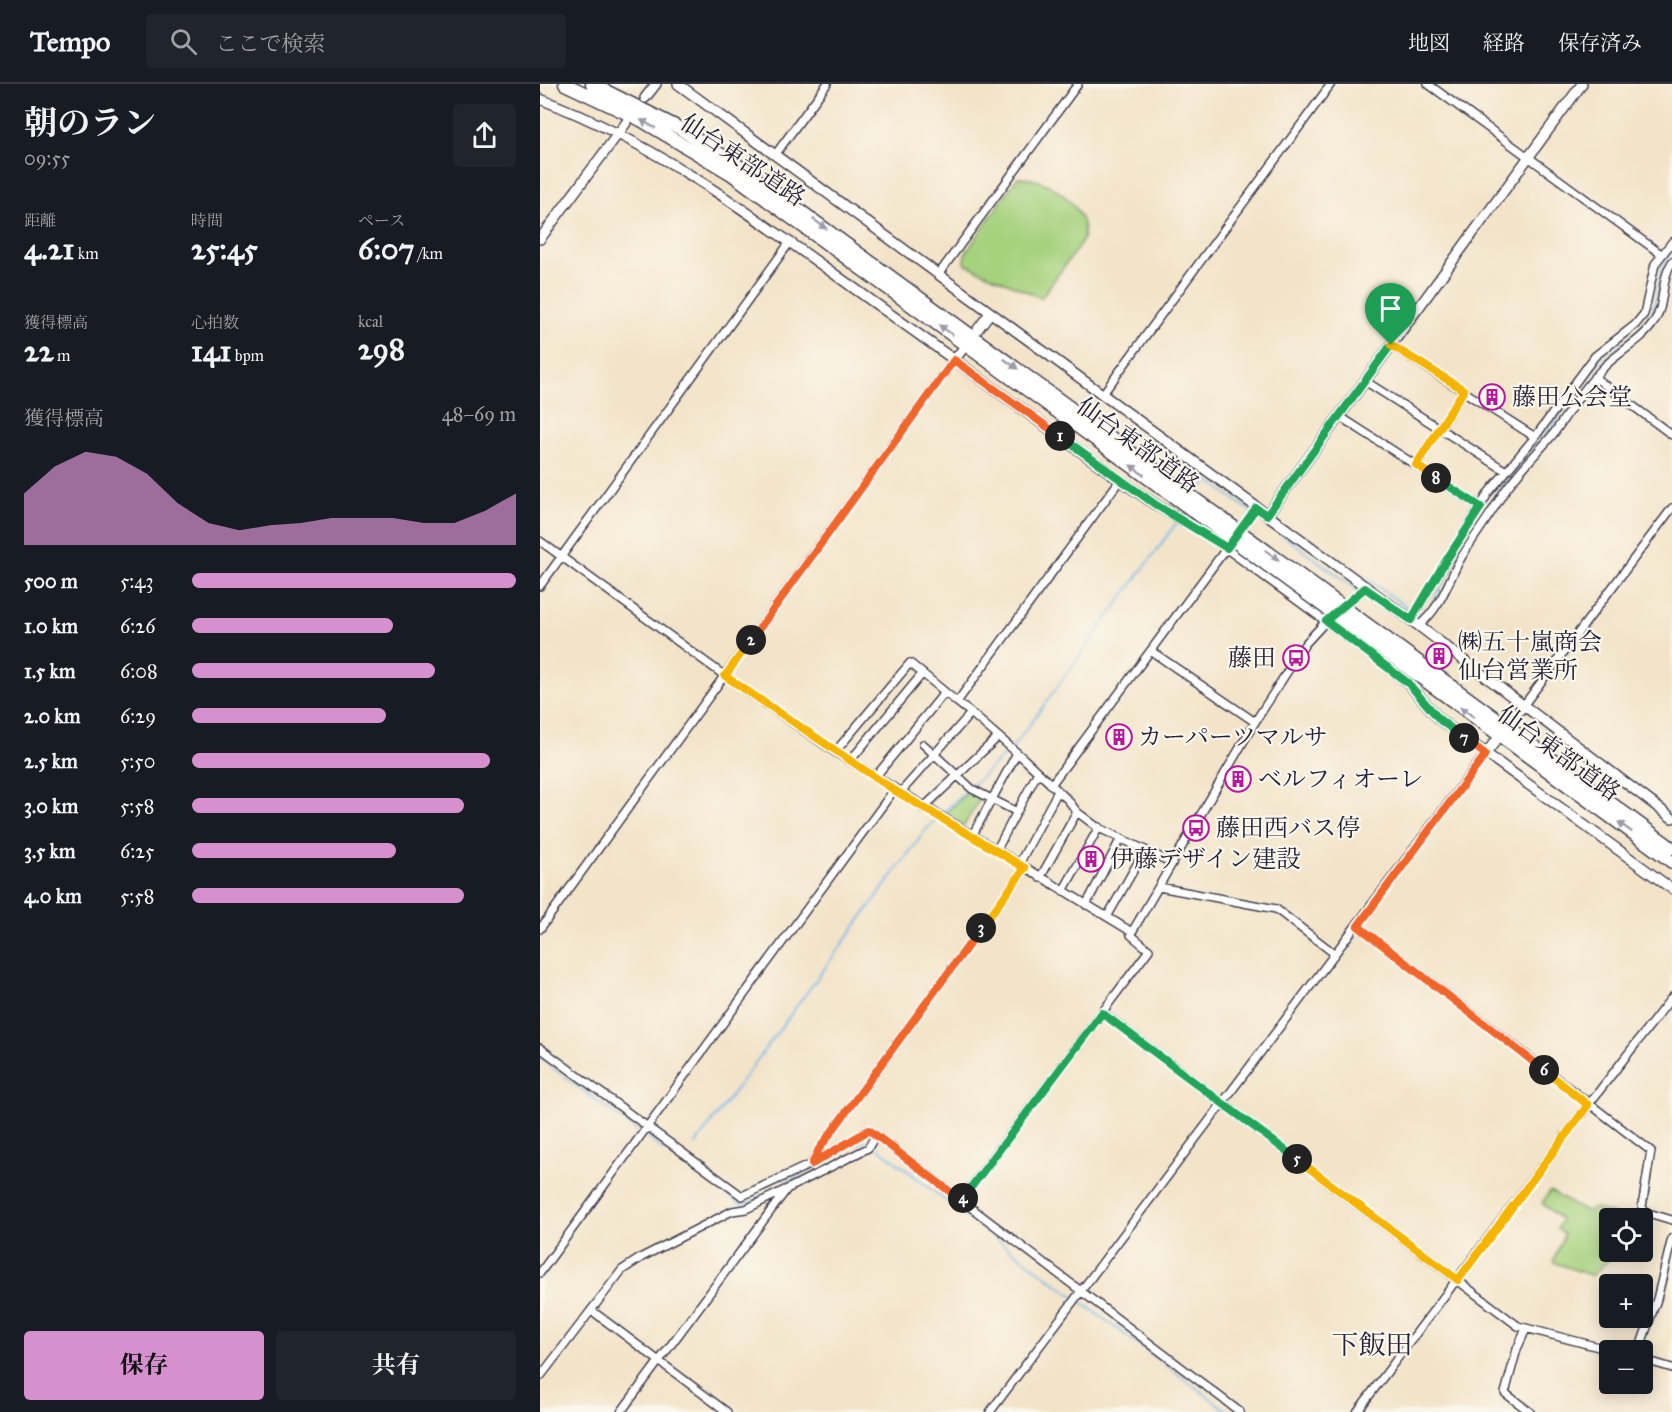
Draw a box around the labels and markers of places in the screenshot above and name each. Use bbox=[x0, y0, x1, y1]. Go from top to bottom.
pin bbox=[1365, 283, 1416, 345]
building icon: 藤田公会堂 bbox=[1477, 382, 1507, 412]
place label: 藤田公会堂 bbox=[1512, 382, 1632, 412]
pin: 1 bbox=[1045, 421, 1075, 451]
pin: 8 bbox=[1421, 463, 1451, 493]
pin: 2 bbox=[736, 625, 766, 655]
place label: ㈱五十嵐商会 仙台営業所 bbox=[1458, 627, 1602, 685]
building icon: ㈱五十嵐商会 仙台営業所 bbox=[1424, 641, 1454, 671]
place label: 藤田 bbox=[1228, 643, 1276, 673]
bus stop icon: 藤田 bbox=[1281, 643, 1311, 673]
building icon: カーパーツマルサ bbox=[1104, 722, 1134, 752]
place label: カーパーツマルサ bbox=[1138, 722, 1328, 752]
pin: 7 bbox=[1449, 723, 1479, 753]
building icon: ベルフィオーレ bbox=[1223, 764, 1253, 794]
place label: ベルフィオーレ bbox=[1258, 764, 1424, 794]
bus stop icon: 藤田西バス停 bbox=[1181, 813, 1211, 843]
place label: 藤田西バス停 bbox=[1216, 813, 1360, 843]
building icon: 伊藤デザイン建設 bbox=[1076, 844, 1106, 874]
place label: 伊藤デザイン建設 bbox=[1110, 844, 1300, 874]
pin: 3 bbox=[966, 913, 996, 943]
pin: 6 bbox=[1529, 1055, 1559, 1085]
pin: 5 bbox=[1282, 1144, 1312, 1174]
pin: 4 bbox=[948, 1183, 978, 1213]

